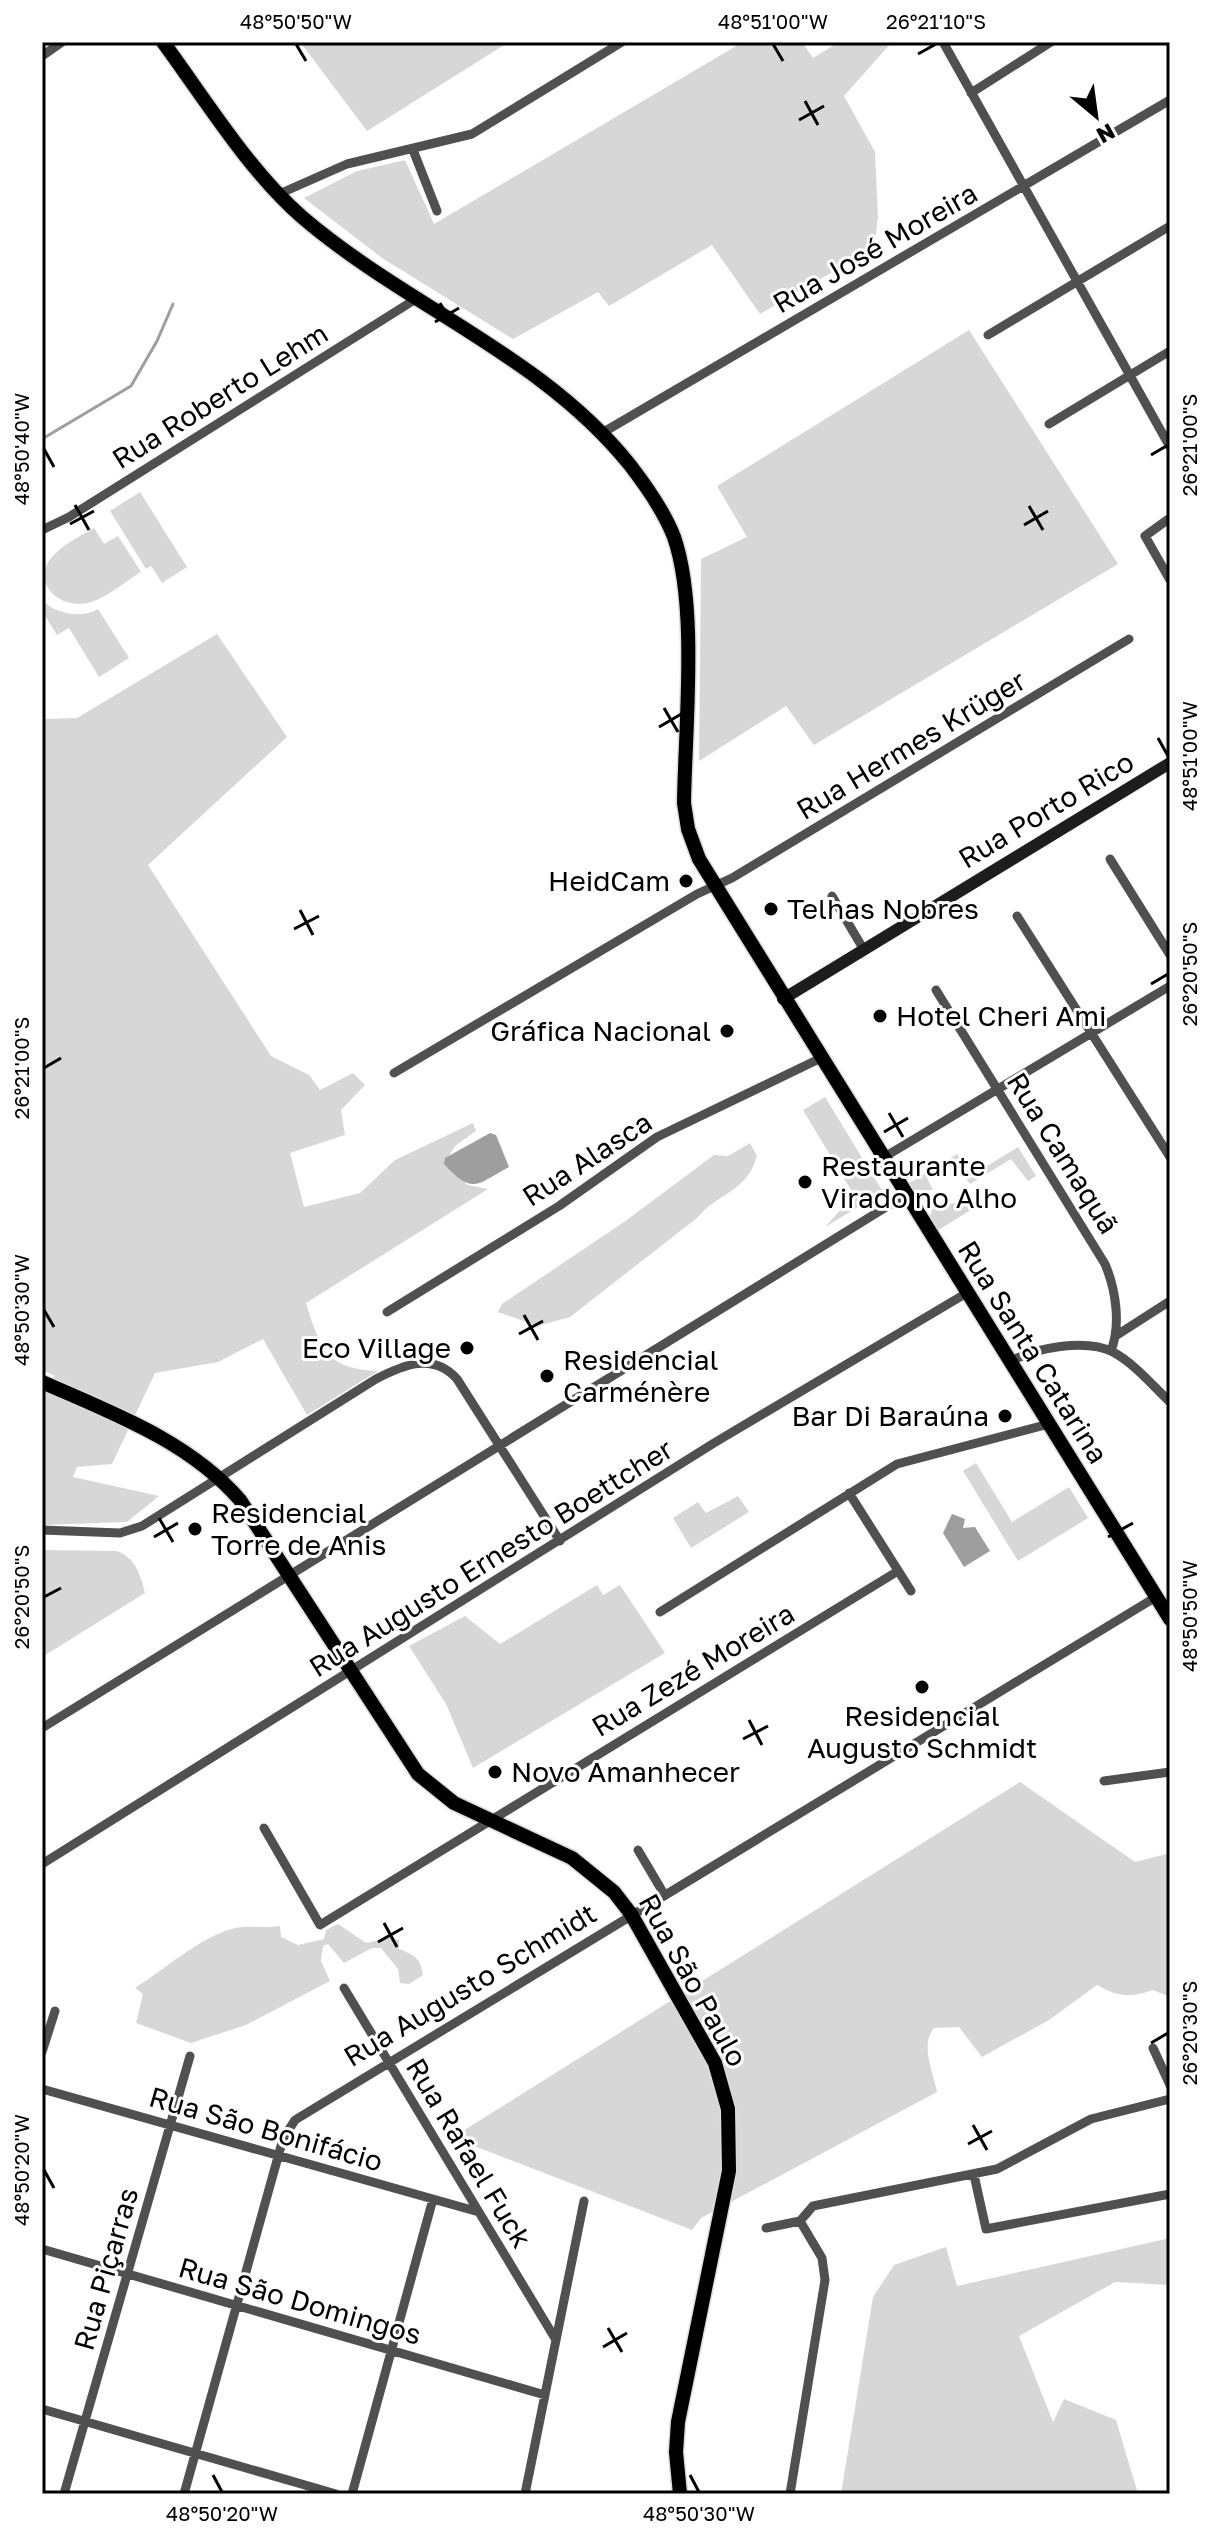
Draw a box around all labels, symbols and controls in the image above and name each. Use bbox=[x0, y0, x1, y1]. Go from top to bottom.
text: 48°50'50"W bbox=[240, 9, 352, 33]
text: 48°51'00"W bbox=[718, 9, 828, 33]
text: 26°21'10"S bbox=[886, 9, 986, 33]
north arrow bbox=[1056, 76, 1136, 156]
text: N bbox=[1092, 118, 1120, 150]
street label: Rua José Moreira bbox=[767, 176, 983, 319]
street label: Rua Roberto Lehm bbox=[106, 316, 333, 475]
text: 48°50'40"W bbox=[9, 393, 33, 505]
text: 26°21'00"S bbox=[1177, 394, 1201, 496]
street label: Rua Hermes Krüger bbox=[790, 663, 1031, 826]
text: 48°51'00"W bbox=[1177, 701, 1201, 811]
street label: Rua Porto Rico bbox=[952, 744, 1139, 875]
place label: HeidCam bbox=[548, 864, 670, 897]
marker: HeidCam bbox=[677, 872, 695, 890]
place label: Telhas Nobres bbox=[787, 892, 979, 925]
marker: Telhas Nobres bbox=[762, 900, 780, 918]
text: 26°20'50"S bbox=[1177, 922, 1201, 1026]
place label: Hotel Cheri Ami bbox=[896, 999, 1106, 1032]
marker: Hotel Cheri Ami bbox=[871, 1007, 889, 1025]
place label: Gráfica Nacional bbox=[490, 1014, 711, 1047]
text: 26°21'00"S bbox=[9, 1017, 33, 1119]
marker: Gráfica Nacional bbox=[718, 1022, 736, 1040]
street label: Rua Camaquã bbox=[1001, 1066, 1126, 1239]
street label: Rua Alasca bbox=[516, 1105, 657, 1212]
place label: Restaurante Virado no Alho bbox=[821, 1149, 1017, 1214]
marker: Restaurante Virado no Alho bbox=[796, 1173, 814, 1191]
street label: Rua Santa Catarina bbox=[952, 1234, 1115, 1469]
text: 48°50'30"W bbox=[9, 1254, 33, 1366]
place label: Eco Village bbox=[302, 1331, 451, 1364]
marker: Eco Village bbox=[458, 1339, 476, 1357]
place label: Residencial Carménère bbox=[563, 1343, 719, 1408]
marker: Residencial Carménère bbox=[538, 1367, 556, 1385]
place label: Bar Di Baraúna bbox=[791, 1399, 989, 1432]
marker: Bar Di Baraúna bbox=[996, 1407, 1014, 1425]
street label: Rua Augusto Ernesto Boettcher bbox=[303, 1432, 679, 1683]
place label: Residencial Torre de Anis bbox=[211, 1496, 386, 1561]
marker: Residencial Torre de Anis bbox=[186, 1520, 204, 1538]
text: 26°20'50"S bbox=[9, 1545, 33, 1649]
text: 48°50'50"W bbox=[1177, 1560, 1201, 1672]
street label: Rua Zezé Moreira bbox=[586, 1596, 800, 1743]
marker: Residencial Augusto Schmidt bbox=[913, 1678, 931, 1696]
place label: Residencial Augusto Schmidt bbox=[807, 1699, 1037, 1764]
place label: Novo Amanhecer bbox=[511, 1755, 740, 1788]
marker: Novo Amanhecer bbox=[486, 1763, 504, 1781]
street label: Rua São Paulo bbox=[632, 1888, 754, 2072]
street label: Rua Augusto Schmidt bbox=[338, 1896, 602, 2073]
text: 26°20'30"S bbox=[1177, 1981, 1201, 2085]
street label: Rua Rafael Fuck bbox=[400, 2052, 539, 2254]
street label: Rua São Bonifácio bbox=[146, 2079, 387, 2178]
text: 48°50'20"W bbox=[9, 2114, 33, 2226]
street label: Rua Piçarras bbox=[67, 2184, 144, 2354]
street label: Rua São Domingos bbox=[175, 2250, 425, 2351]
text: 48°50'20"W bbox=[166, 2501, 278, 2525]
text: 48°50'30"W bbox=[643, 2501, 755, 2525]

